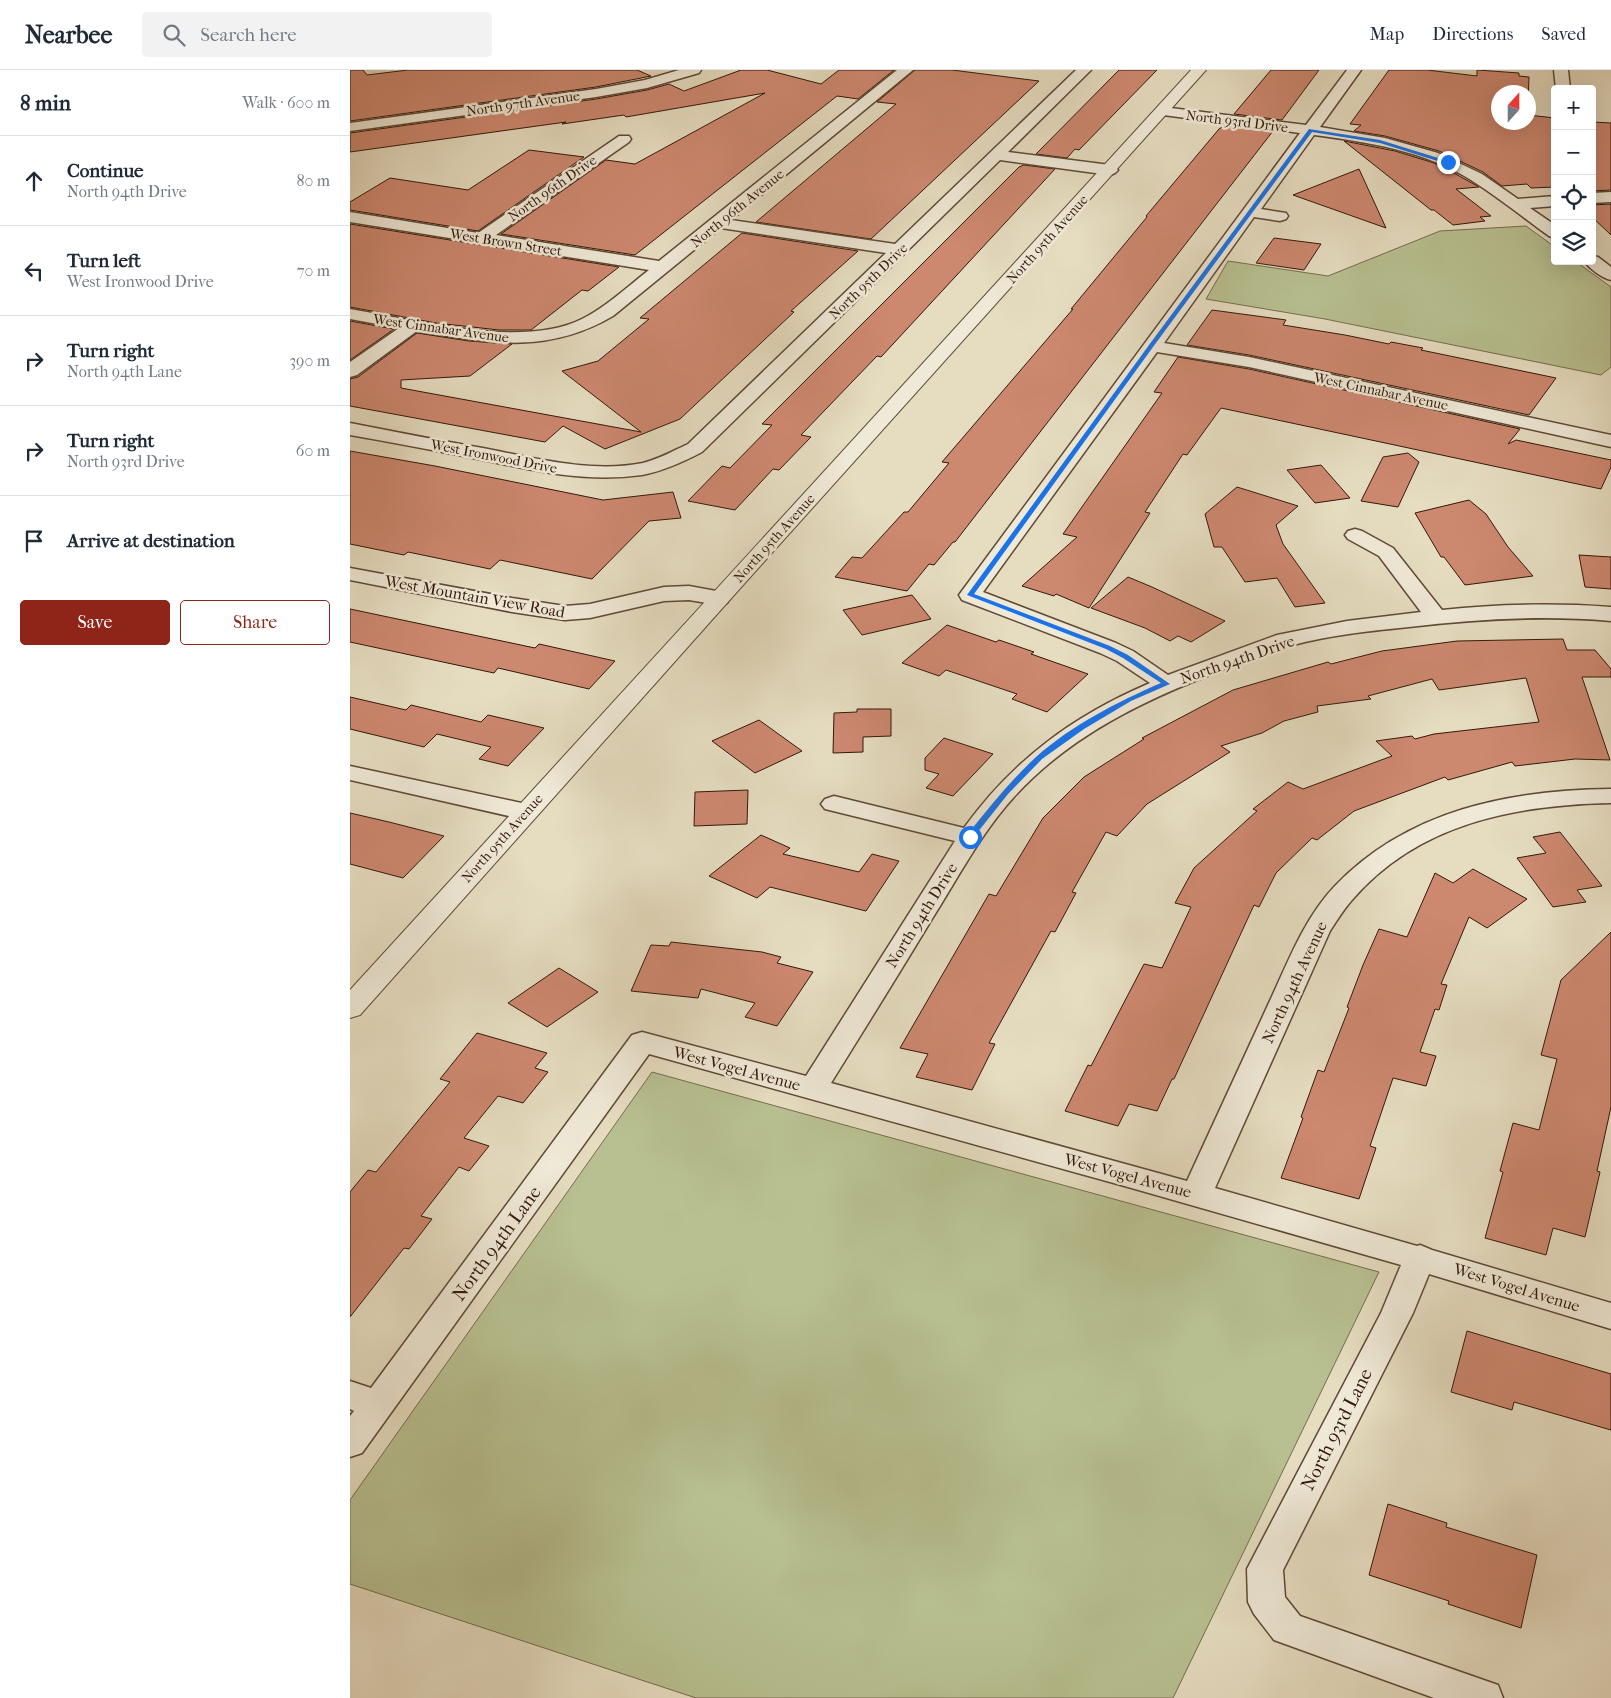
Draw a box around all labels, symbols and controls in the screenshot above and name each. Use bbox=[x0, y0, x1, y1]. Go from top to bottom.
search box bbox=[142, 12, 492, 57]
text: Nearbee bbox=[25, 21, 112, 49]
icon: search bbox=[160, 21, 188, 49]
text: Search here bbox=[200, 24, 297, 46]
text: Map bbox=[1370, 24, 1404, 45]
text: Directions bbox=[1432, 24, 1513, 45]
text: Saved bbox=[1541, 24, 1586, 45]
north arrow bbox=[1491, 85, 1536, 130]
map controls bbox=[1551, 85, 1596, 265]
button: + bbox=[1551, 85, 1596, 130]
street label: North 97th Avenue bbox=[465, 87, 581, 120]
text: 8 min bbox=[20, 91, 71, 115]
text: Walk · 600 m bbox=[242, 93, 330, 112]
street label: North 93rd Drive bbox=[1185, 107, 1289, 136]
button: − bbox=[1551, 130, 1596, 175]
route end bbox=[1437, 151, 1460, 174]
street label: North 96th Drive bbox=[505, 152, 600, 225]
text: Continue bbox=[67, 160, 143, 182]
street label: North 96th Avenue bbox=[687, 165, 787, 251]
icon: ahead bbox=[20, 167, 48, 195]
text: 80 m bbox=[296, 171, 330, 190]
button: locate bbox=[1551, 175, 1596, 220]
text: North 94th Drive bbox=[67, 182, 187, 201]
street label: North 95th Avenue bbox=[1003, 191, 1092, 287]
button: layers bbox=[1551, 220, 1596, 265]
street label: West Brown Street bbox=[448, 225, 563, 260]
street label: North 95th Drive bbox=[825, 240, 911, 323]
text: Turn left bbox=[67, 250, 141, 272]
icon: left bbox=[20, 257, 48, 285]
text: 70 m bbox=[297, 261, 330, 280]
text: West Ironwood Drive bbox=[67, 272, 214, 291]
street label: West Cinnabar Avenue bbox=[371, 310, 510, 346]
text: Turn right bbox=[67, 340, 154, 362]
icon: right bbox=[20, 347, 48, 375]
text: 390 m bbox=[289, 351, 330, 370]
text: North 94th Lane bbox=[67, 362, 182, 381]
street label: West Cinnabar Avenue bbox=[1311, 369, 1450, 414]
text: Turn right bbox=[67, 430, 154, 452]
street label: West Ironwood Drive bbox=[428, 436, 559, 477]
icon: right bbox=[20, 437, 48, 465]
text: 60 m bbox=[296, 441, 330, 460]
text: North 93rd Drive bbox=[67, 452, 185, 471]
street label: North 95th Avenue bbox=[730, 490, 819, 586]
icon: arrive bbox=[20, 527, 48, 555]
text: Arrive at destination bbox=[67, 530, 235, 552]
street label: West Mountain View Road bbox=[382, 571, 567, 622]
button: Save bbox=[20, 600, 170, 645]
button: Share bbox=[180, 600, 330, 645]
street label: North 94th Drive bbox=[1177, 631, 1297, 688]
street label: North 95th Avenue bbox=[458, 790, 547, 886]
route start bbox=[959, 826, 982, 849]
street label: North 94th Drive bbox=[882, 859, 961, 971]
street label: North 94th Avenue bbox=[1258, 918, 1331, 1046]
street label: West Vogel Avenue bbox=[670, 1042, 803, 1095]
street label: West Vogel Avenue bbox=[1061, 1149, 1194, 1202]
street label: North 94th Lane bbox=[448, 1182, 546, 1305]
street label: West Vogel Avenue bbox=[1450, 1259, 1582, 1316]
street label: North 93rd Lane bbox=[1297, 1365, 1377, 1494]

